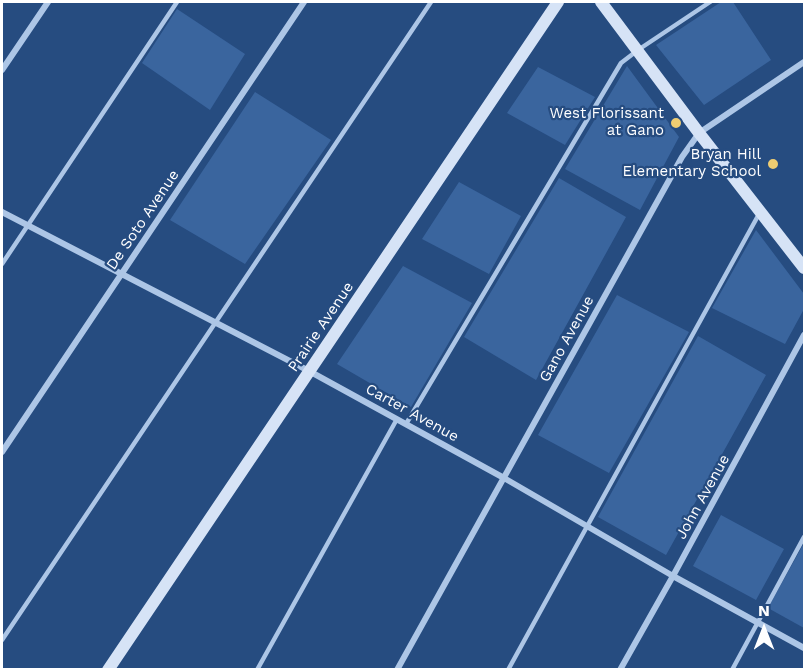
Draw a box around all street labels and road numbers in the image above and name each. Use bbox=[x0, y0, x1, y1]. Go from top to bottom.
street label: De Soto Avenue bbox=[103, 167, 183, 273]
street label: Prairie Avenue bbox=[284, 279, 358, 375]
street label: Gano Avenue bbox=[536, 293, 598, 385]
street label: Carter Avenue bbox=[362, 380, 462, 446]
street label: John Avenue bbox=[672, 451, 734, 543]

